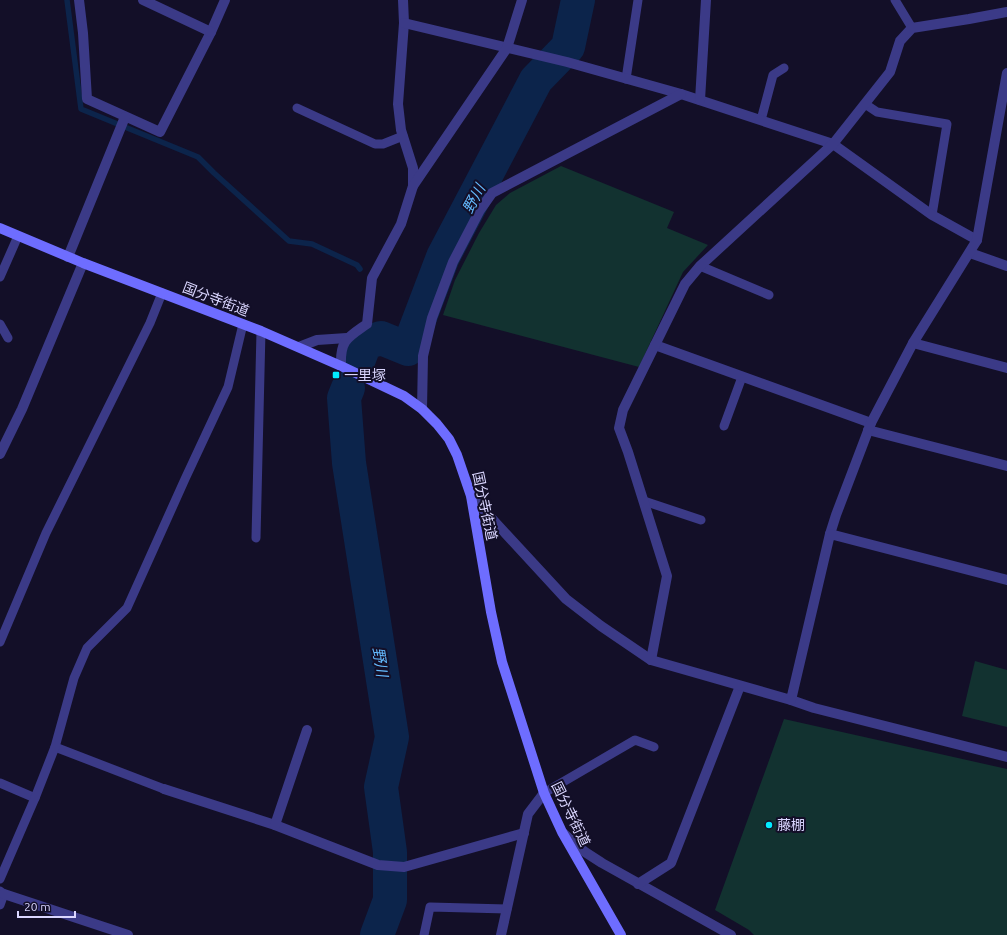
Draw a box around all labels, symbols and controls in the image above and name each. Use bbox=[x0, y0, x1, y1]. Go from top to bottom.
water label: 野川 bbox=[459, 180, 489, 216]
street label: 国分寺街道 bbox=[180, 279, 252, 319]
place label: 一里塚 bbox=[344, 367, 386, 383]
marker: 一里塚 bbox=[331, 370, 341, 380]
street label: 国分寺街道 bbox=[470, 470, 500, 542]
water label: 野川 bbox=[370, 646, 392, 680]
street label: 国分寺街道 bbox=[548, 779, 594, 849]
place label: 藤棚 bbox=[777, 817, 805, 833]
marker: 藤棚 bbox=[764, 820, 774, 830]
scale bar bbox=[18, 893, 75, 919]
text: 20 m bbox=[24, 900, 51, 913]

